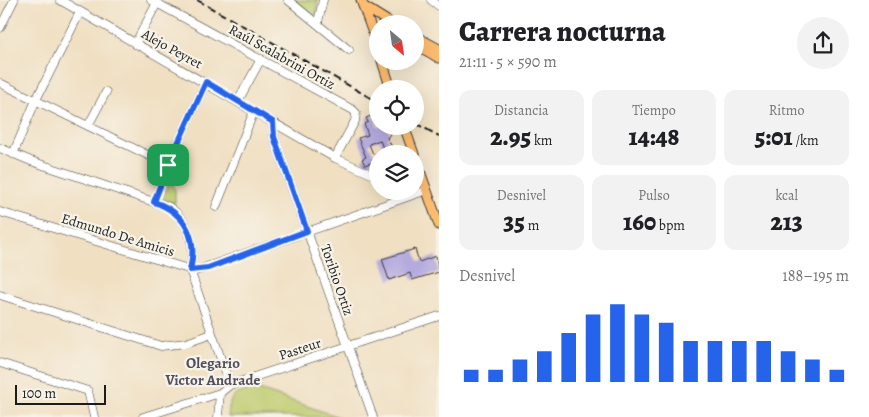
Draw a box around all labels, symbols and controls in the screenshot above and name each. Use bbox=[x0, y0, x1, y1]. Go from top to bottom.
text: Carrera nocturna bbox=[459, 13, 666, 51]
north arrow bbox=[369, 15, 424, 70]
map controls bbox=[369, 15, 424, 200]
button: share bbox=[797, 17, 849, 69]
street label: Raúl Scalabrini Ortiz bbox=[225, 20, 339, 94]
street label: Alejo Peyret bbox=[137, 24, 206, 74]
text: 21:11 · 5 × 590 m bbox=[459, 51, 557, 73]
button: locate bbox=[369, 80, 424, 135]
text: Distancia bbox=[494, 101, 549, 120]
text: Tiempo bbox=[632, 101, 676, 120]
text: Ritmo bbox=[769, 101, 804, 120]
text: 2.95 bbox=[490, 120, 531, 154]
text: 14:48 bbox=[629, 120, 679, 154]
text: 5:01 bbox=[755, 120, 793, 154]
text: km bbox=[531, 131, 553, 150]
text: /km bbox=[793, 131, 819, 150]
pin bbox=[147, 144, 189, 186]
button: layers bbox=[369, 145, 424, 200]
icon: arrive bbox=[154, 151, 182, 179]
text: Desnivel bbox=[497, 186, 546, 205]
text: Pulso bbox=[638, 186, 670, 205]
text: kcal bbox=[775, 186, 798, 205]
text: 35 bbox=[503, 205, 525, 239]
text: 160 bbox=[623, 205, 656, 239]
text: 213 bbox=[771, 205, 803, 239]
street label: Edmundo De Amicis bbox=[59, 209, 177, 261]
text: m bbox=[525, 216, 539, 235]
text: bpm bbox=[656, 216, 685, 235]
street label: Toribio Ortiz bbox=[316, 242, 358, 318]
text: Desnivel bbox=[459, 265, 515, 287]
text: 188–195 m bbox=[782, 265, 849, 287]
street label: Pasteur bbox=[276, 333, 324, 365]
district label: Olegario Victor Andrade bbox=[165, 353, 260, 390]
scale bar bbox=[15, 382, 106, 405]
text: 100 m bbox=[22, 384, 56, 403]

